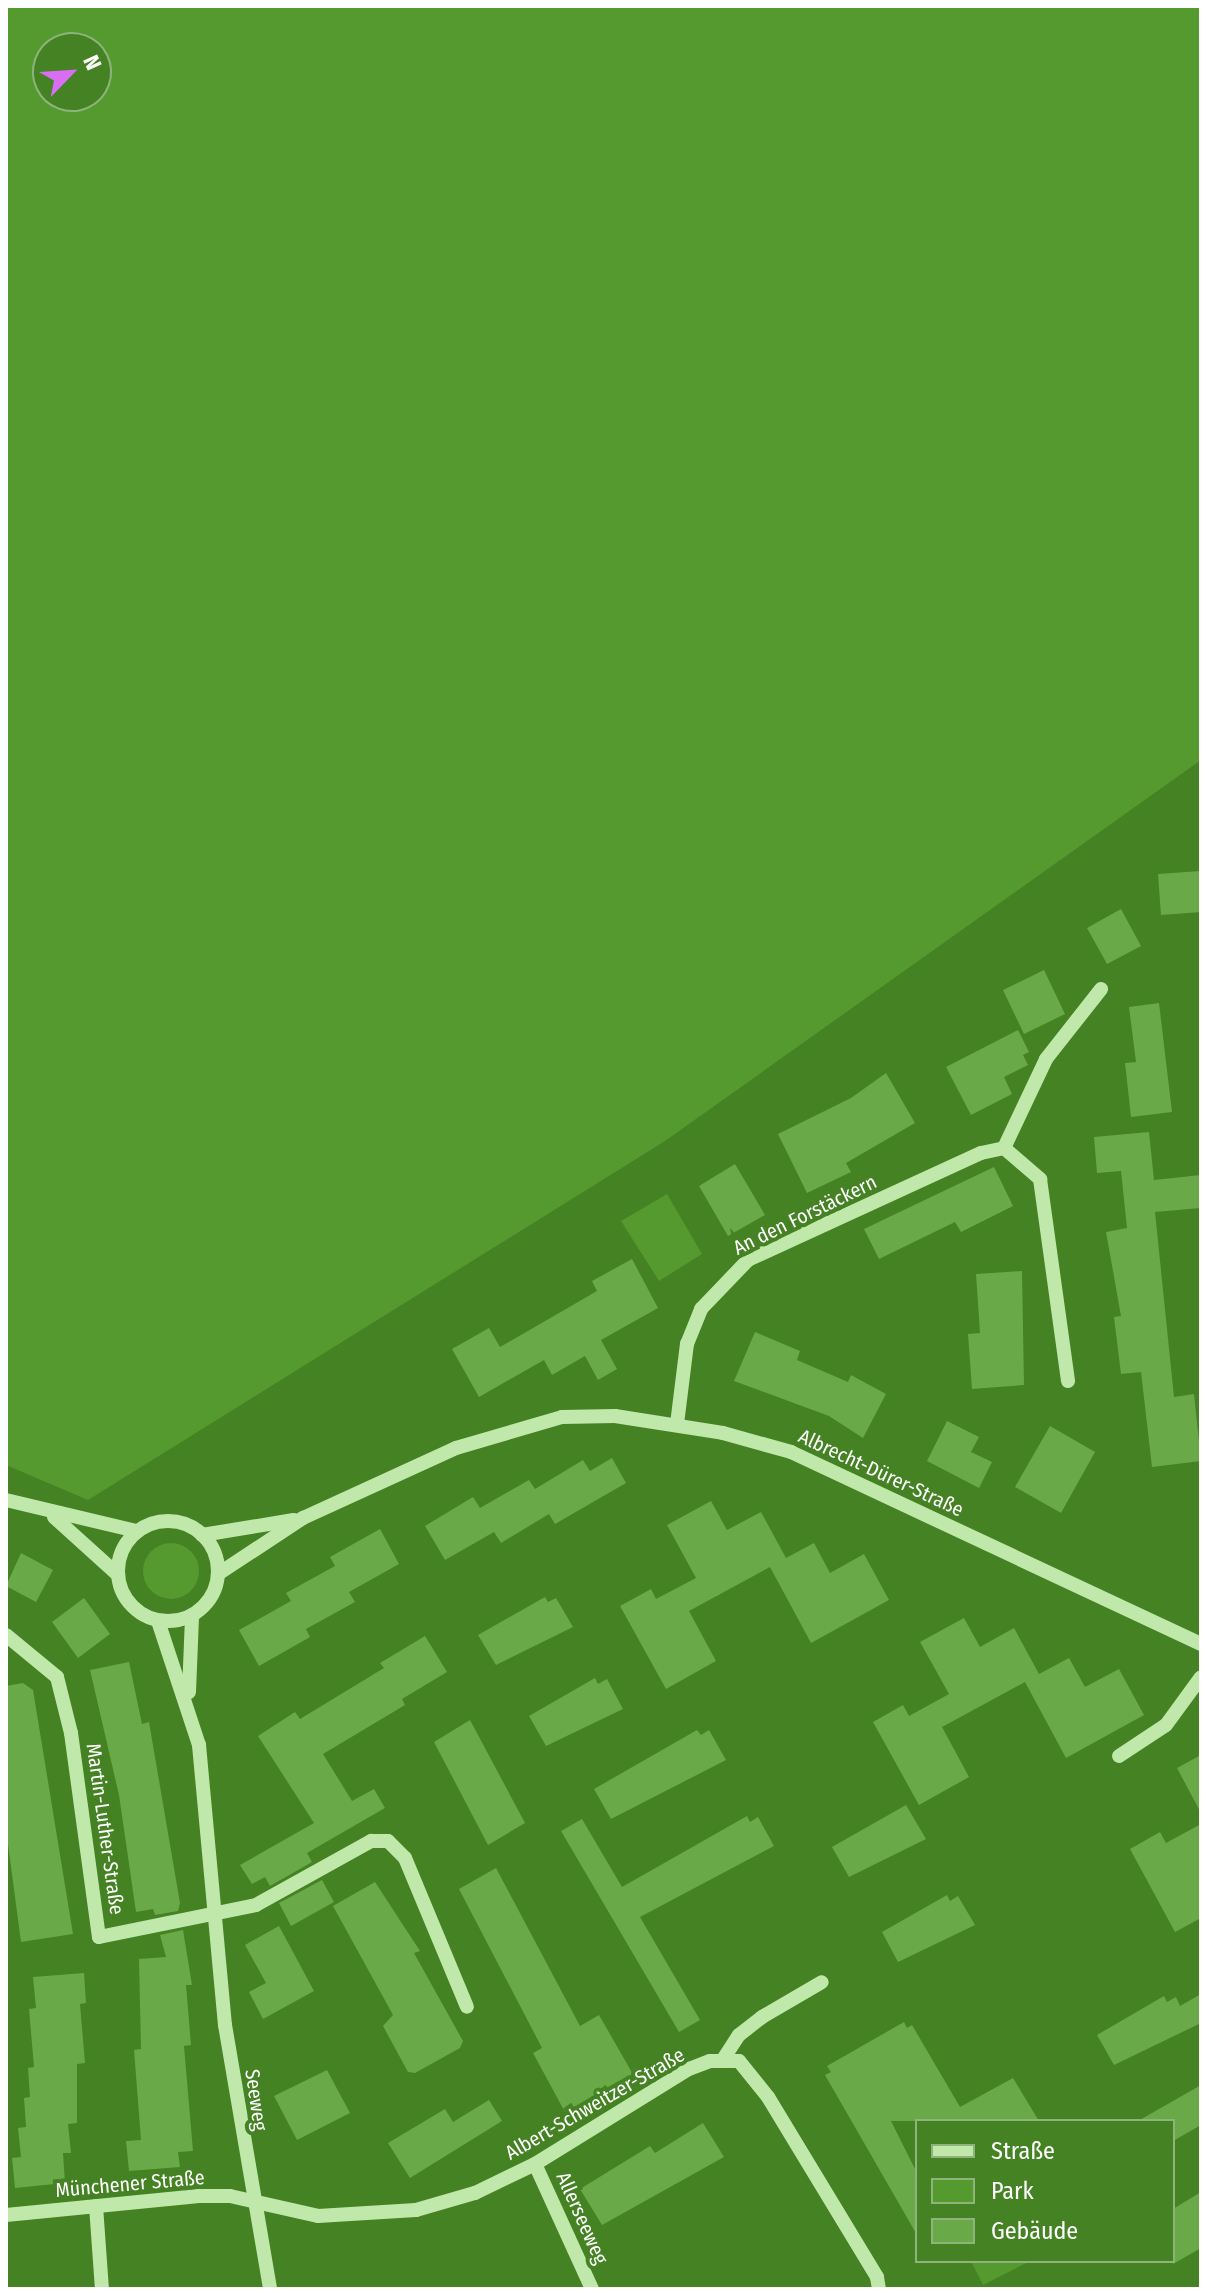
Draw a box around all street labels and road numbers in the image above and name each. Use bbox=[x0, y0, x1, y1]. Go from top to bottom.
street label: An den Forstäckern bbox=[729, 1170, 881, 1260]
street label: Albrecht-Dürer-Straße bbox=[795, 1424, 967, 1522]
street label: Martin-Luther-Straße bbox=[81, 1742, 129, 1916]
street label: Albert-Schweitzer-Straße bbox=[501, 2043, 689, 2165]
street label: Seeweg bbox=[240, 2068, 272, 2132]
street label: Münchener Straße bbox=[54, 2166, 206, 2202]
street label: Allerseeweg bbox=[551, 2168, 613, 2268]

